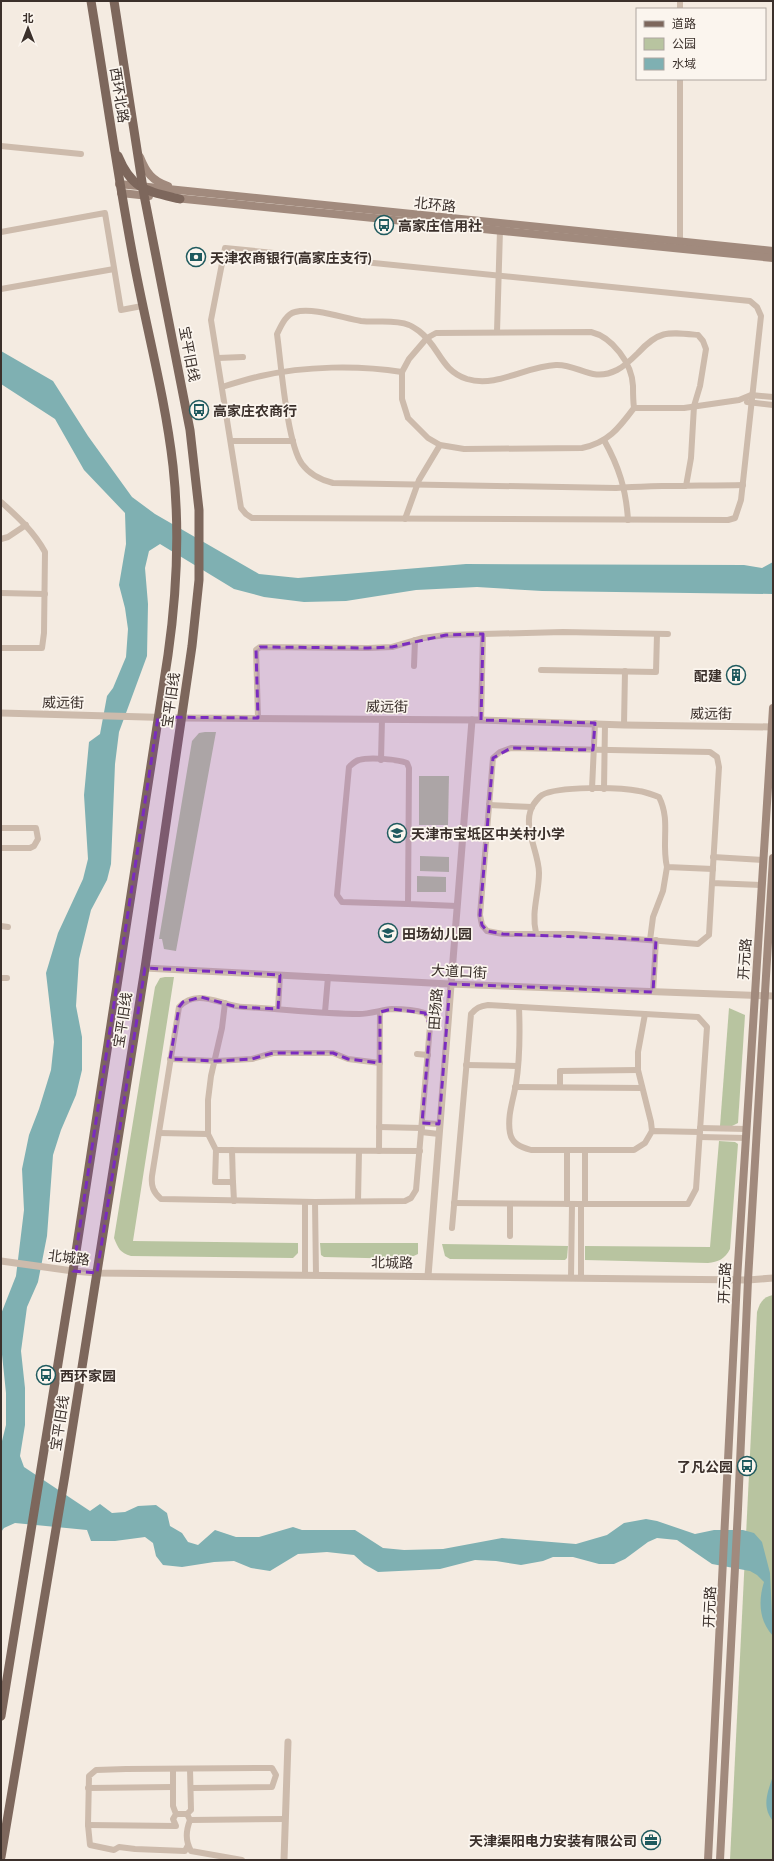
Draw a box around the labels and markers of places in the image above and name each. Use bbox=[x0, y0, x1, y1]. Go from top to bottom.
bus stop icon: 高家庄信用社 bbox=[373, 214, 395, 236]
place label: 高家庄信用社 bbox=[398, 217, 482, 234]
bank icon: 天津农商银行(高家庄支行) bbox=[185, 246, 207, 268]
place label: 天津农商银行(高家庄支行) bbox=[210, 249, 372, 266]
bus stop icon: 高家庄农商行 bbox=[188, 399, 210, 421]
place label: 高家庄农商行 bbox=[213, 402, 297, 419]
building icon: 配建 bbox=[725, 664, 747, 686]
place label: 配建 bbox=[694, 667, 722, 684]
school or university icon: 天津市宝坻区中关村小学 bbox=[386, 822, 408, 844]
place label: 天津市宝坻区中关村小学 bbox=[411, 825, 565, 842]
school or university icon: 田场幼儿园 bbox=[377, 922, 399, 944]
place label: 田场幼儿园 bbox=[402, 925, 472, 942]
bus stop icon: 西环家园 bbox=[35, 1364, 57, 1386]
place label: 西环家园 bbox=[60, 1367, 116, 1384]
bus stop icon: 了凡公园 bbox=[736, 1455, 758, 1477]
place label: 了凡公园 bbox=[677, 1458, 733, 1475]
office icon: 天津渠阳电力安装有限公司 bbox=[640, 1829, 662, 1851]
place label: 天津渠阳电力安装有限公司 bbox=[469, 1832, 637, 1849]

